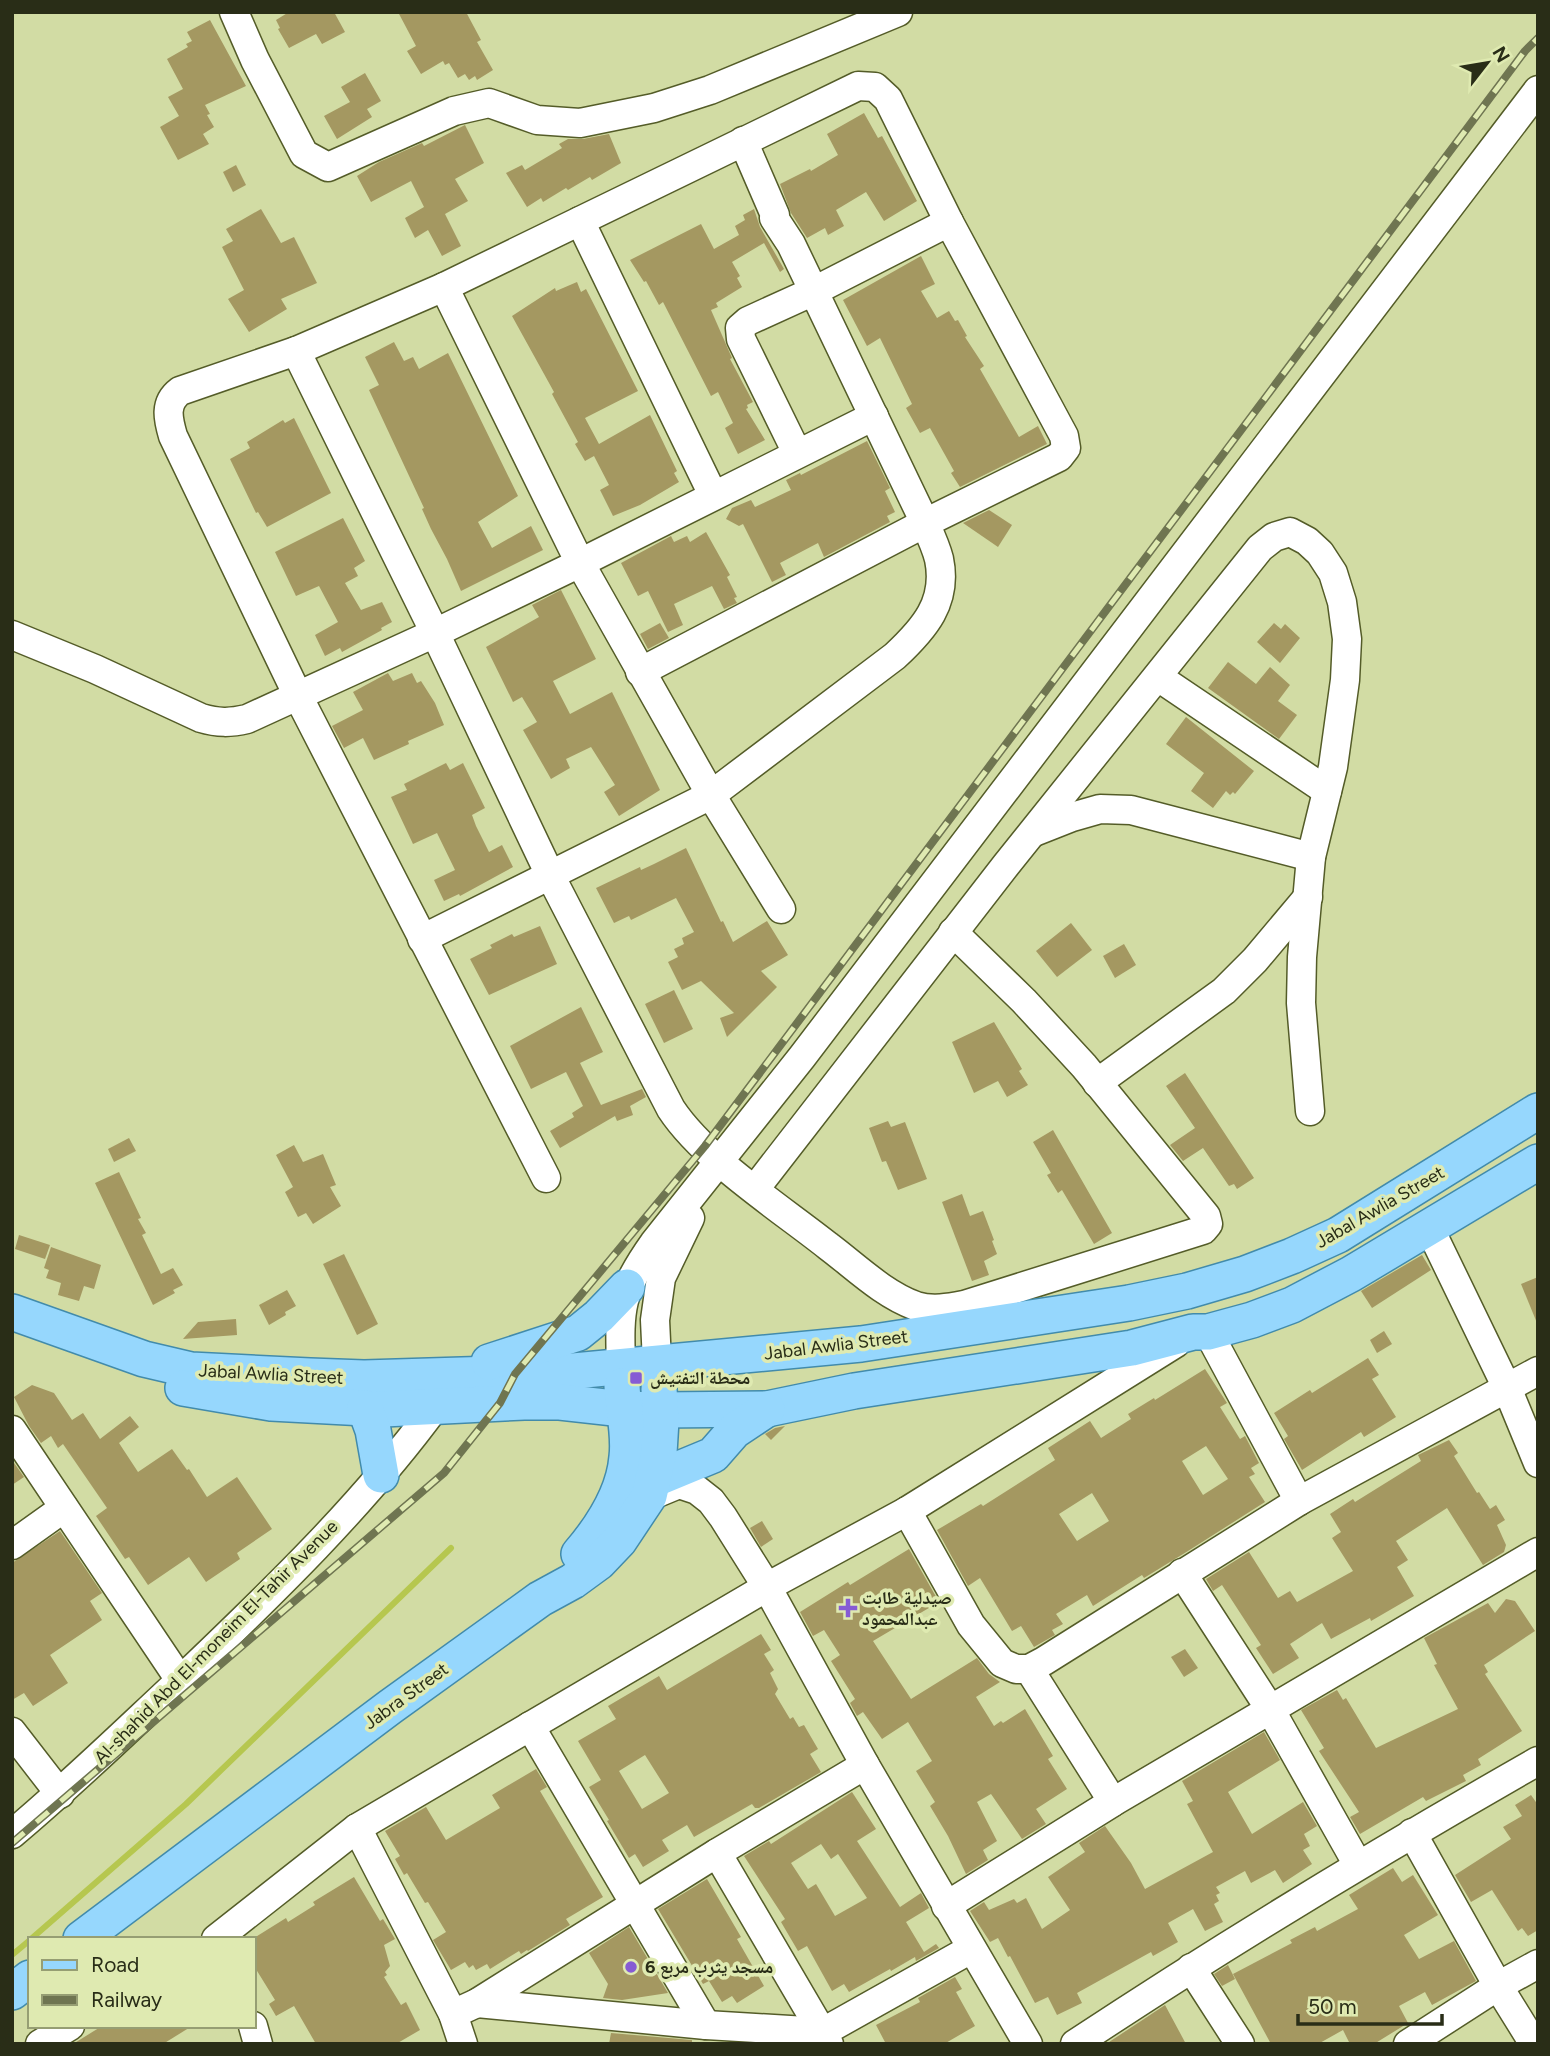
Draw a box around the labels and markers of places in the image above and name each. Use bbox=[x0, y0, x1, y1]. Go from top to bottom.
place label: محطة التفتيش bbox=[650, 1367, 750, 1389]
marker: محطة التفتيش bbox=[628, 1370, 644, 1386]
place label: صيدلية طابت عبدالمحمود bbox=[862, 1587, 952, 1630]
marker: صيدلية طابت عبدالمحمود bbox=[840, 1600, 856, 1616]
place label: مسجد يثرب مربع 6 bbox=[645, 1956, 773, 1979]
marker: مسجد يثرب مربع 6 bbox=[623, 1959, 639, 1975]

